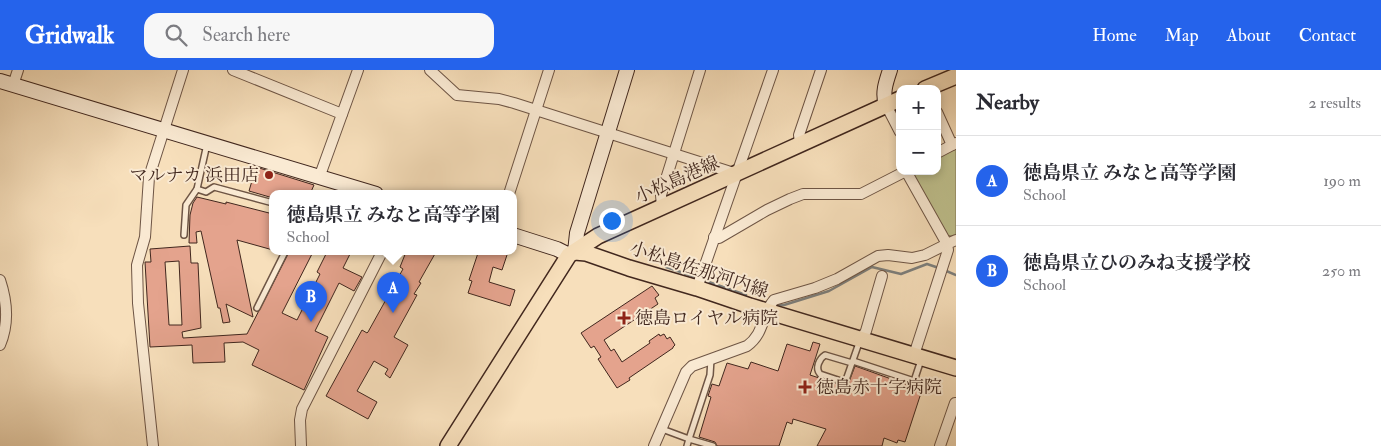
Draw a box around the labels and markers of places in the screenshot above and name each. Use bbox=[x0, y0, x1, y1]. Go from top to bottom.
place label: マルナカ 浜田店 bbox=[130, 164, 259, 187]
marker: マルナカ 浜田店 bbox=[263, 169, 275, 181]
pin: A bbox=[377, 272, 409, 313]
pin: B bbox=[295, 281, 327, 322]
place label: 徳島ロイヤル病院 bbox=[635, 307, 778, 330]
marker: 徳島ロイヤル病院 bbox=[617, 311, 631, 325]
place label: 徳島赤十字病院 bbox=[816, 376, 942, 399]
marker: 徳島赤十字病院 bbox=[798, 380, 812, 394]

